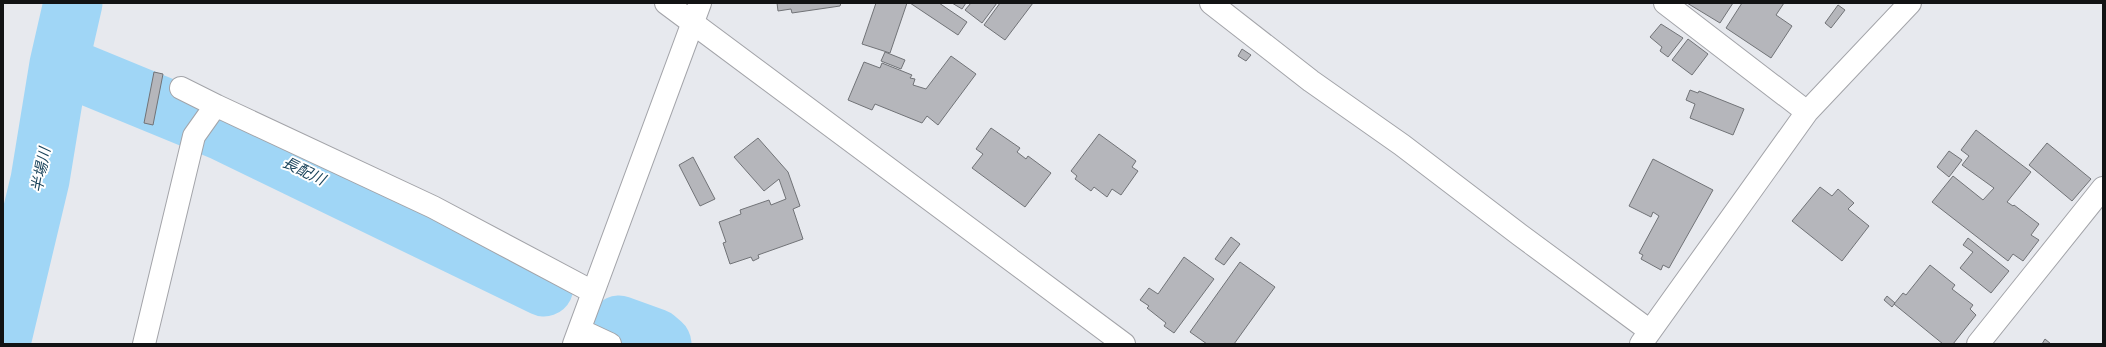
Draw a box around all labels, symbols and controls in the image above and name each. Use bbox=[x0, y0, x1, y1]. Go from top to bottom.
water label: 半場川 bbox=[28, 144, 55, 194]
water label: 長配川 bbox=[280, 153, 330, 190]

